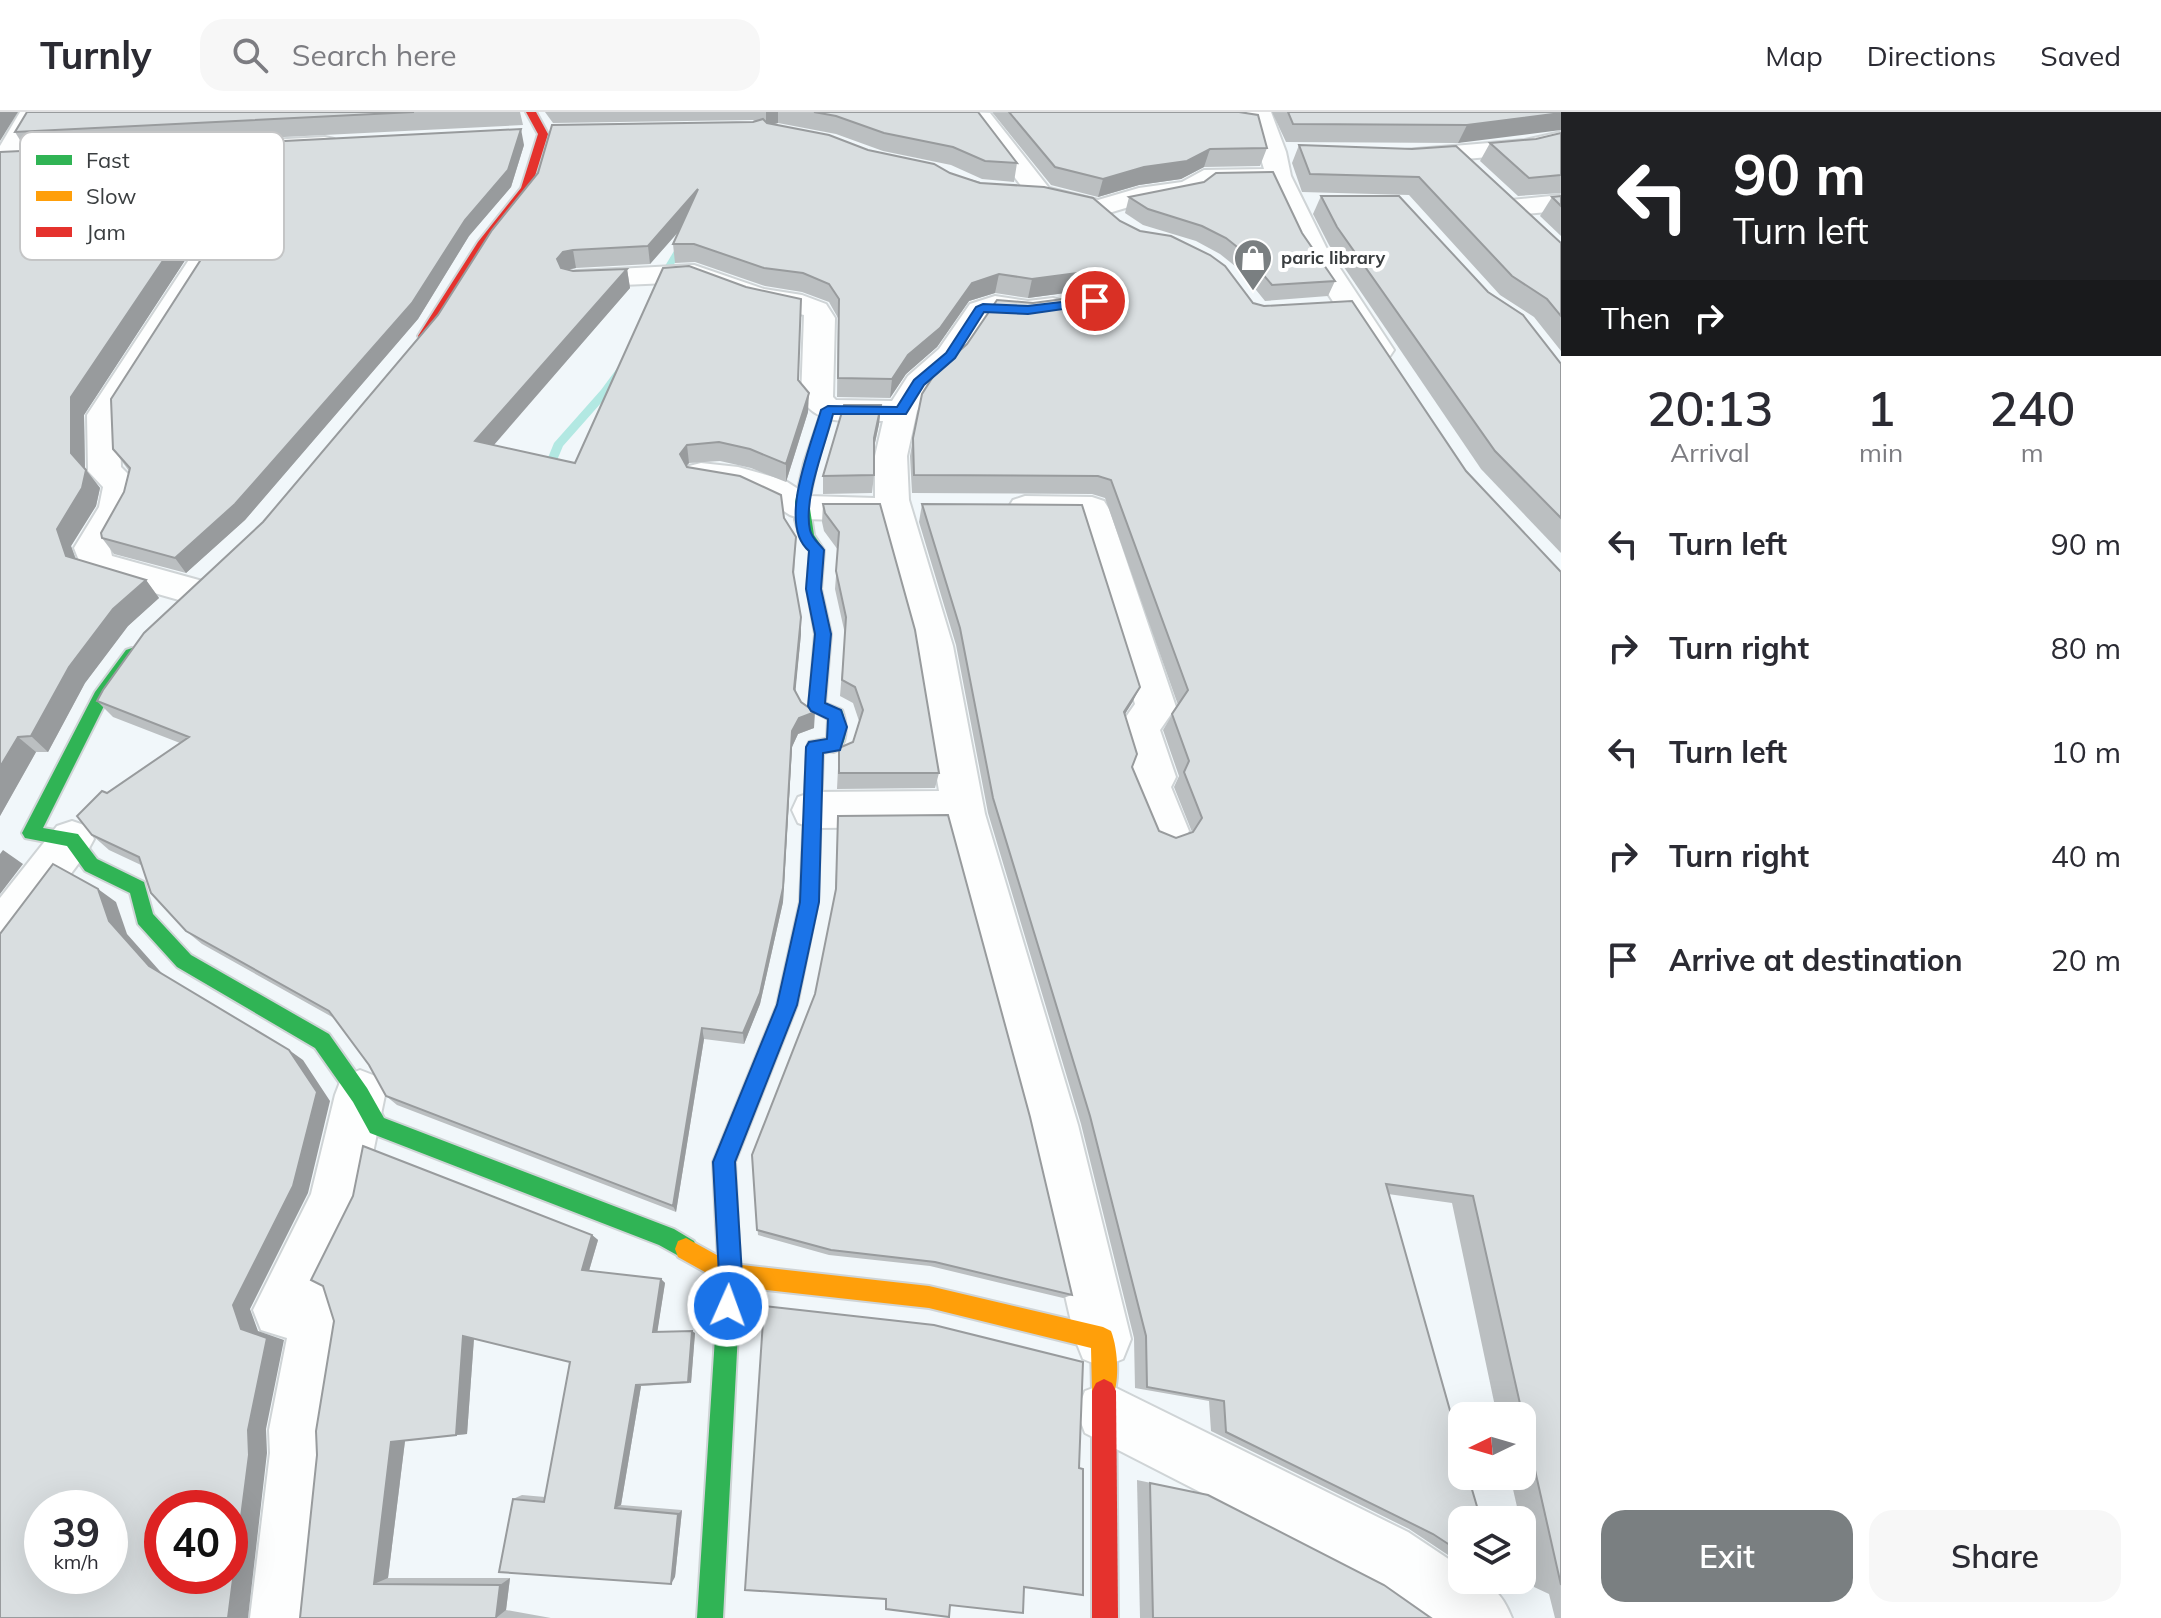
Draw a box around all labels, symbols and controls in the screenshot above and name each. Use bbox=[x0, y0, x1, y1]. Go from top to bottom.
search box bbox=[200, 19, 760, 91]
text: Turnly bbox=[40, 31, 152, 79]
icon: search bbox=[228, 33, 272, 77]
text: Search here bbox=[292, 36, 457, 74]
text: Map bbox=[1765, 38, 1823, 73]
text: Directions bbox=[1867, 38, 1996, 73]
text: Saved bbox=[2040, 38, 2121, 73]
legend bbox=[20, 132, 284, 260]
text: 90 m bbox=[1733, 139, 1866, 209]
icon: left bbox=[1601, 144, 1705, 248]
text: Fast bbox=[86, 146, 130, 174]
text: Slow bbox=[86, 182, 136, 210]
text: Turn left bbox=[1733, 208, 1869, 253]
text: Jam bbox=[86, 218, 126, 246]
shop icon: paric library bbox=[1232, 237, 1274, 292]
place label: paric library bbox=[1281, 246, 1385, 269]
pin bbox=[1061, 267, 1129, 335]
icon: arrive bbox=[1073, 279, 1117, 323]
icon: right bbox=[1687, 296, 1731, 340]
text: Then bbox=[1601, 299, 1671, 337]
text: 20:13 bbox=[1647, 378, 1773, 438]
text: 1 bbox=[1867, 378, 1895, 438]
text: 240 bbox=[1989, 378, 2075, 438]
text: Arrival bbox=[1670, 436, 1750, 469]
text: min bbox=[1859, 436, 1903, 469]
text: m bbox=[2021, 436, 2044, 469]
icon: left bbox=[1601, 522, 1645, 566]
text: Turn left bbox=[1669, 525, 1787, 563]
text: 90 m bbox=[2051, 525, 2121, 563]
icon: right bbox=[1601, 626, 1645, 670]
text: Turn right bbox=[1669, 629, 1809, 667]
text: 80 m bbox=[2051, 629, 2121, 667]
icon: left bbox=[1601, 730, 1645, 774]
text: Turn left bbox=[1669, 733, 1787, 771]
text: 10 m bbox=[2051, 733, 2121, 771]
icon: right bbox=[1601, 834, 1645, 878]
text: Turn right bbox=[1669, 837, 1809, 875]
text: 40 m bbox=[2051, 837, 2121, 875]
icon: arrive bbox=[1601, 938, 1645, 982]
text: Arrive at destination bbox=[1669, 941, 1963, 979]
text: 20 m bbox=[2051, 941, 2121, 979]
position arrow bbox=[686, 1264, 770, 1348]
north arrow bbox=[1448, 1402, 1536, 1490]
map controls bbox=[1448, 1402, 1536, 1594]
speed limit sign: 40 bbox=[144, 1490, 248, 1594]
button: layers bbox=[1448, 1506, 1536, 1594]
text: 39 bbox=[52, 1507, 100, 1557]
button: Exit bbox=[1601, 1510, 1853, 1602]
button: Share bbox=[1869, 1510, 2121, 1602]
text: km/h bbox=[53, 1549, 99, 1574]

